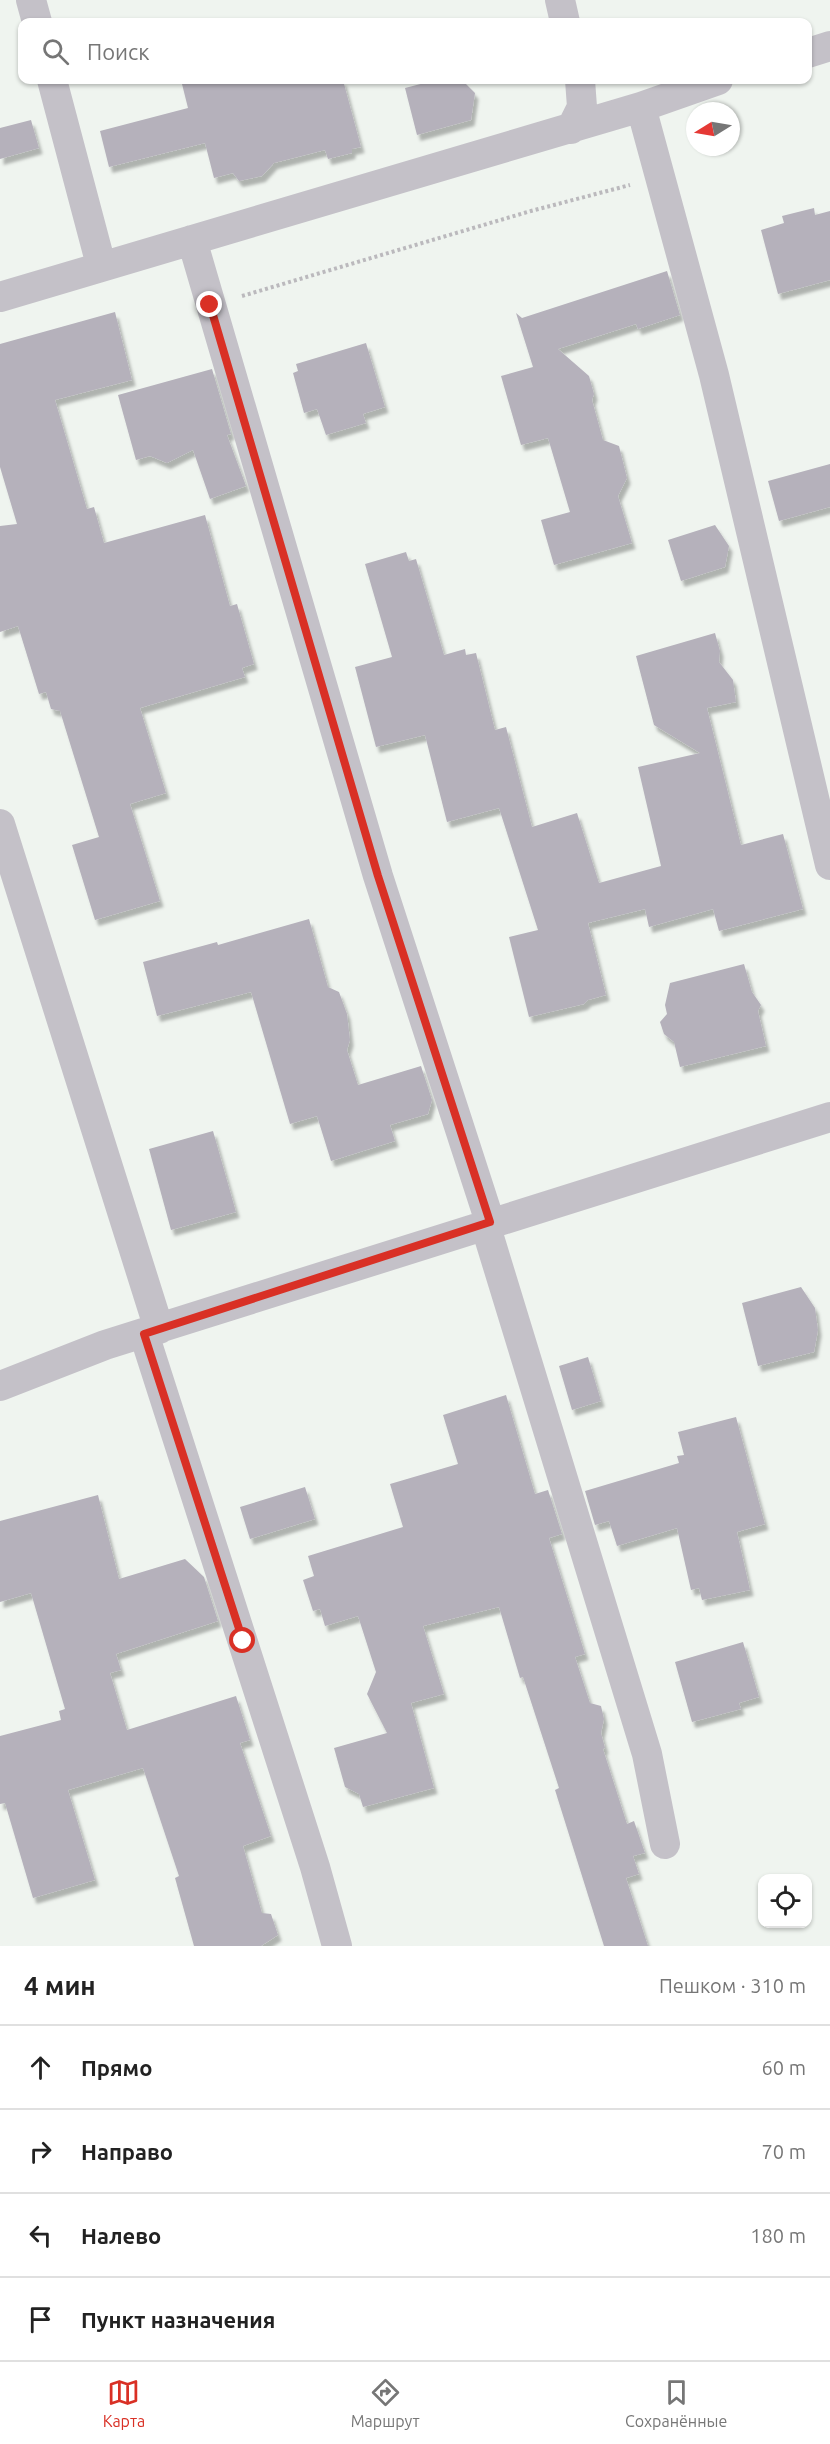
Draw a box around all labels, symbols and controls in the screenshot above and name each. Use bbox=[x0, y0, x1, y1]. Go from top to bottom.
search box bbox=[18, 18, 812, 84]
icon: search bbox=[39, 35, 72, 68]
text: Поиск bbox=[87, 39, 150, 64]
north arrow bbox=[686, 102, 740, 156]
route end bbox=[196, 291, 222, 317]
route start bbox=[229, 1627, 255, 1653]
map controls bbox=[758, 1874, 812, 1928]
button: locate bbox=[758, 1874, 812, 1928]
text: 4 мин bbox=[24, 1971, 96, 2000]
text: Пешком · 310 m bbox=[659, 1974, 806, 1997]
icon: ahead bbox=[24, 2051, 57, 2084]
text: Прямо bbox=[81, 2055, 152, 2080]
text: 60 m bbox=[762, 2056, 806, 2079]
icon: right bbox=[24, 2135, 57, 2168]
text: Направо bbox=[81, 2139, 173, 2164]
text: 70 m bbox=[762, 2140, 806, 2163]
icon: left bbox=[24, 2219, 57, 2252]
text: Налево bbox=[81, 2223, 161, 2248]
text: 180 m bbox=[750, 2224, 806, 2247]
icon: arrive bbox=[24, 2303, 57, 2336]
text: Пункт назначения bbox=[81, 2307, 275, 2332]
tab: Карта bbox=[103, 2376, 145, 2430]
tab: Маршрут bbox=[351, 2376, 420, 2430]
tab: Сохранённые bbox=[625, 2376, 727, 2430]

